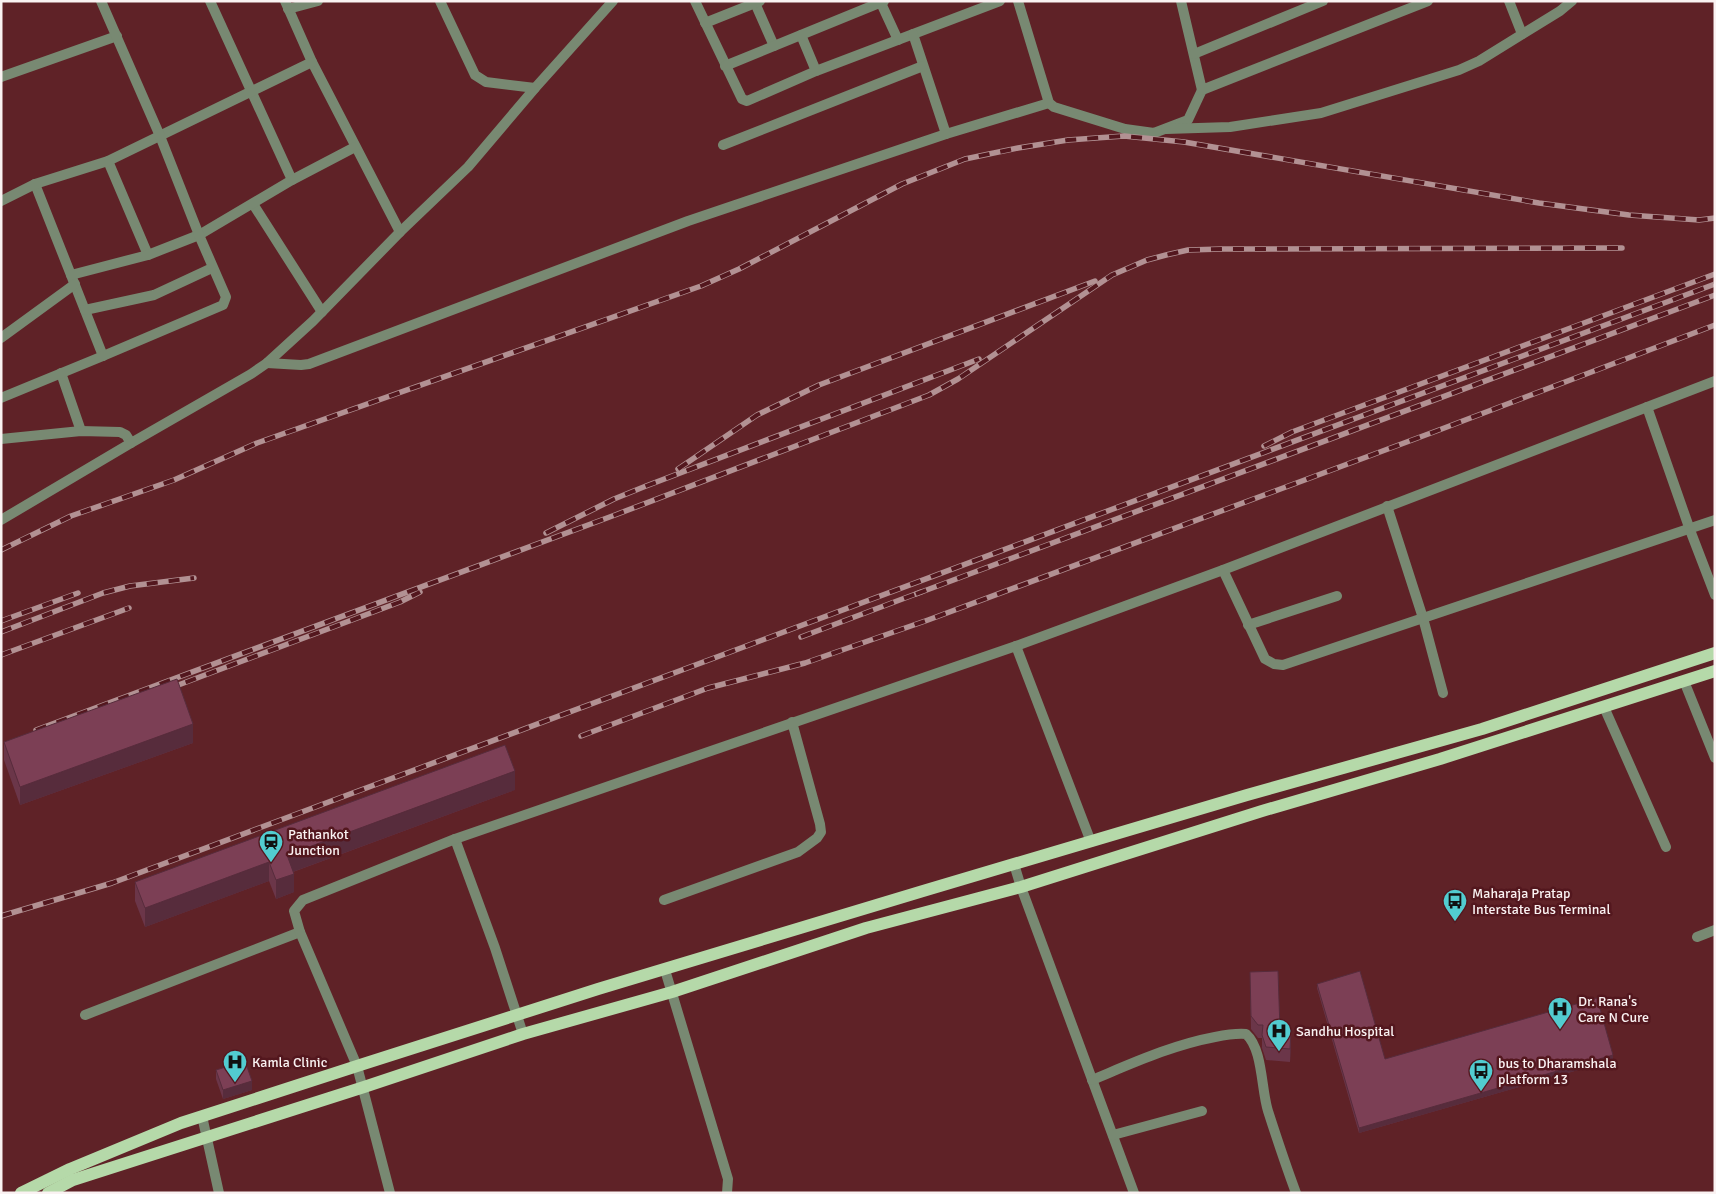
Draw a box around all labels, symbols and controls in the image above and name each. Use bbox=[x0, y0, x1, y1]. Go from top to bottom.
place label: Pathankot Junction bbox=[288, 826, 349, 859]
station icon: Pathankot Junction bbox=[258, 829, 284, 863]
place label: Maharaja Pratap Interstate Bus Terminal bbox=[1472, 885, 1611, 918]
bus stop icon: Maharaja Pratap Interstate Bus Terminal bbox=[1442, 888, 1468, 922]
place label: Dr. Rana's Care N Cure bbox=[1578, 993, 1649, 1026]
hospital icon: Dr. Rana's Care N Cure bbox=[1547, 996, 1573, 1030]
hospital icon: Sandhu Hospital bbox=[1266, 1018, 1292, 1052]
place label: Sandhu Hospital bbox=[1296, 1023, 1394, 1040]
hospital icon: Kamla Clinic bbox=[222, 1049, 248, 1083]
place label: Kamla Clinic bbox=[252, 1054, 328, 1071]
place label: bus to Dharamshala platform 13 bbox=[1498, 1055, 1617, 1088]
bus stop icon: bus to Dharamshala platform 13 bbox=[1468, 1058, 1494, 1092]

